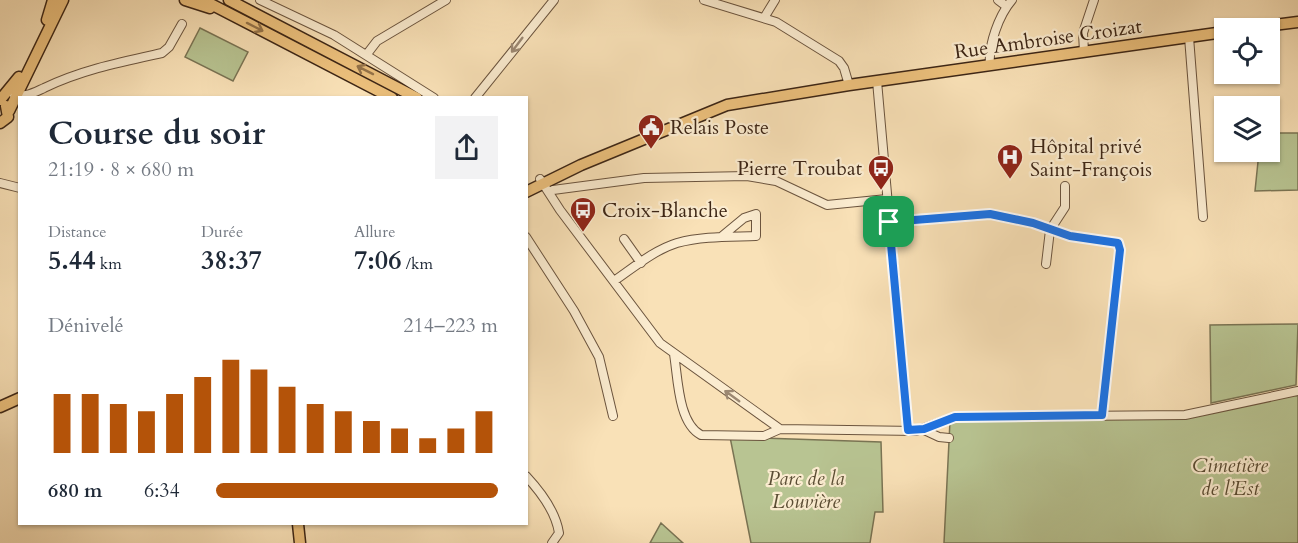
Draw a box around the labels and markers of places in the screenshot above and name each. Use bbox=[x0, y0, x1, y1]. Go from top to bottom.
public building icon: Relais Poste bbox=[636, 112, 666, 150]
place label: Relais Poste bbox=[670, 114, 769, 141]
place label: Hôpital privé Saint-François bbox=[1030, 133, 1152, 183]
hospital icon: Hôpital privé Saint-François bbox=[995, 142, 1025, 180]
bus stop icon: Pierre Troubat bbox=[866, 153, 896, 191]
place label: Pierre Troubat bbox=[737, 155, 863, 182]
bus stop icon: Croix-Blanche bbox=[568, 195, 598, 233]
pin bbox=[863, 196, 914, 247]
place label: Croix-Blanche bbox=[602, 197, 728, 224]

